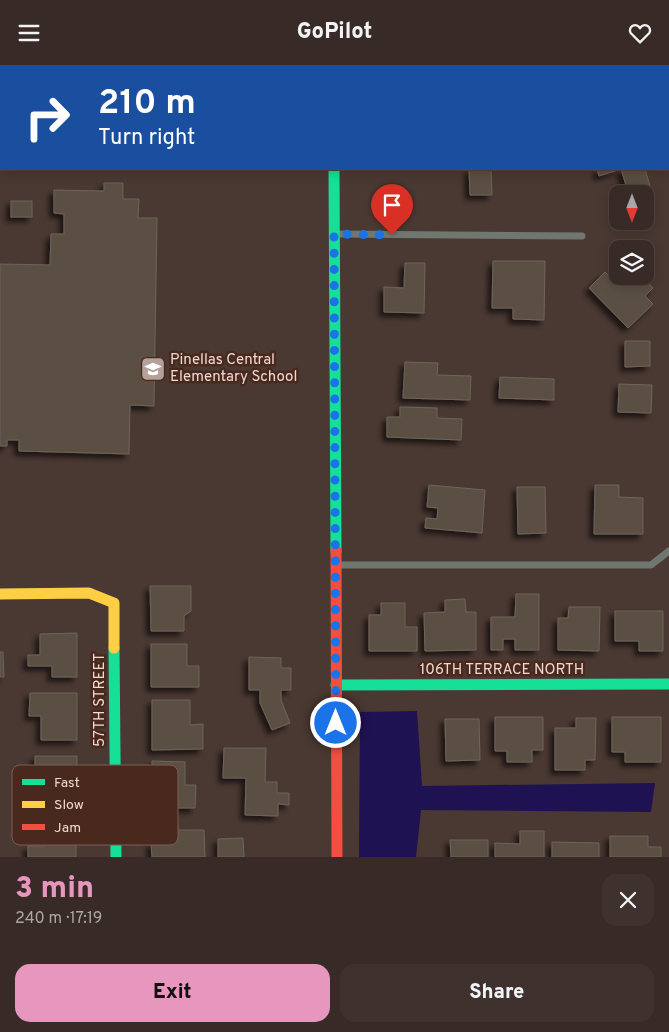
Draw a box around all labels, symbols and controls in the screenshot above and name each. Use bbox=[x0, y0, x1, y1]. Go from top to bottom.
icon: menu bbox=[15, 19, 43, 47]
text: GoPilot bbox=[297, 19, 372, 46]
icon: heart bbox=[626, 19, 654, 47]
text: 210 m bbox=[98, 82, 196, 126]
icon: right bbox=[15, 85, 80, 150]
text: Turn right bbox=[98, 125, 195, 152]
pin bbox=[371, 184, 413, 235]
north arrow bbox=[609, 185, 654, 230]
map controls bbox=[609, 185, 654, 285]
icon: arrive bbox=[378, 191, 406, 219]
button: layers bbox=[609, 240, 654, 285]
place label: Pinellas Central Elementary School bbox=[170, 351, 297, 387]
school or university icon: Pinellas Central Elementary School bbox=[140, 356, 166, 382]
street label: 57TH STREET bbox=[91, 653, 110, 747]
street label: 106TH TERRACE NORTH bbox=[420, 661, 584, 680]
position arrow bbox=[309, 696, 361, 748]
legend bbox=[12, 765, 178, 845]
text: Fast bbox=[54, 775, 80, 792]
text: Slow bbox=[54, 797, 84, 814]
text: Jam bbox=[54, 820, 81, 837]
text: 3 min bbox=[15, 871, 94, 908]
button: close bbox=[602, 874, 654, 926]
text: 240 m · 17:19 bbox=[15, 909, 102, 929]
button: Exit bbox=[15, 964, 330, 1022]
button: Share bbox=[340, 964, 654, 1022]

